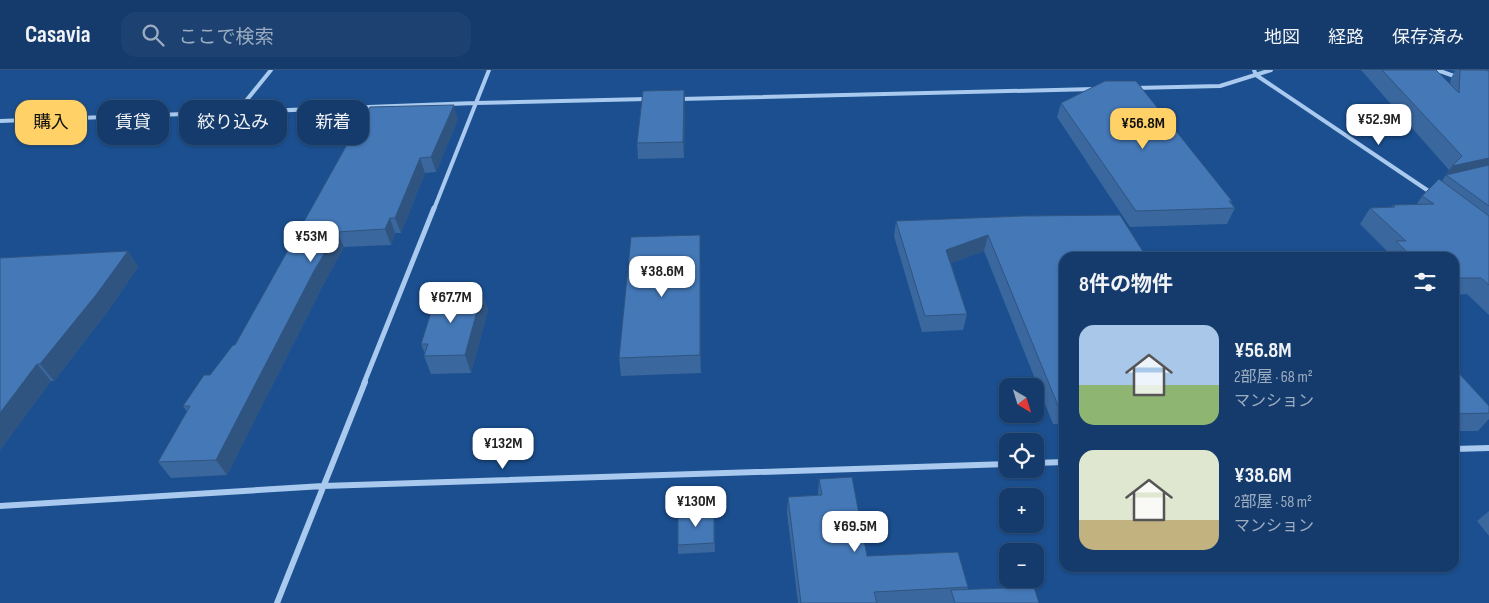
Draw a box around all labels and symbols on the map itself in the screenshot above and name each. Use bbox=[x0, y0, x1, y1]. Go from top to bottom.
pin: ¥52.9M bbox=[1338, 104, 1420, 146]
pin: ¥56.8M bbox=[1102, 108, 1184, 150]
pin: ¥53M bbox=[281, 220, 341, 263]
pin: ¥38.6M bbox=[621, 256, 703, 298]
pin: ¥67.7M bbox=[410, 282, 492, 324]
north arrow bbox=[999, 378, 1044, 422]
pin: ¥132M bbox=[468, 428, 538, 470]
pin: ¥130M bbox=[661, 486, 731, 528]
pin: ¥69.5M bbox=[814, 510, 896, 553]

